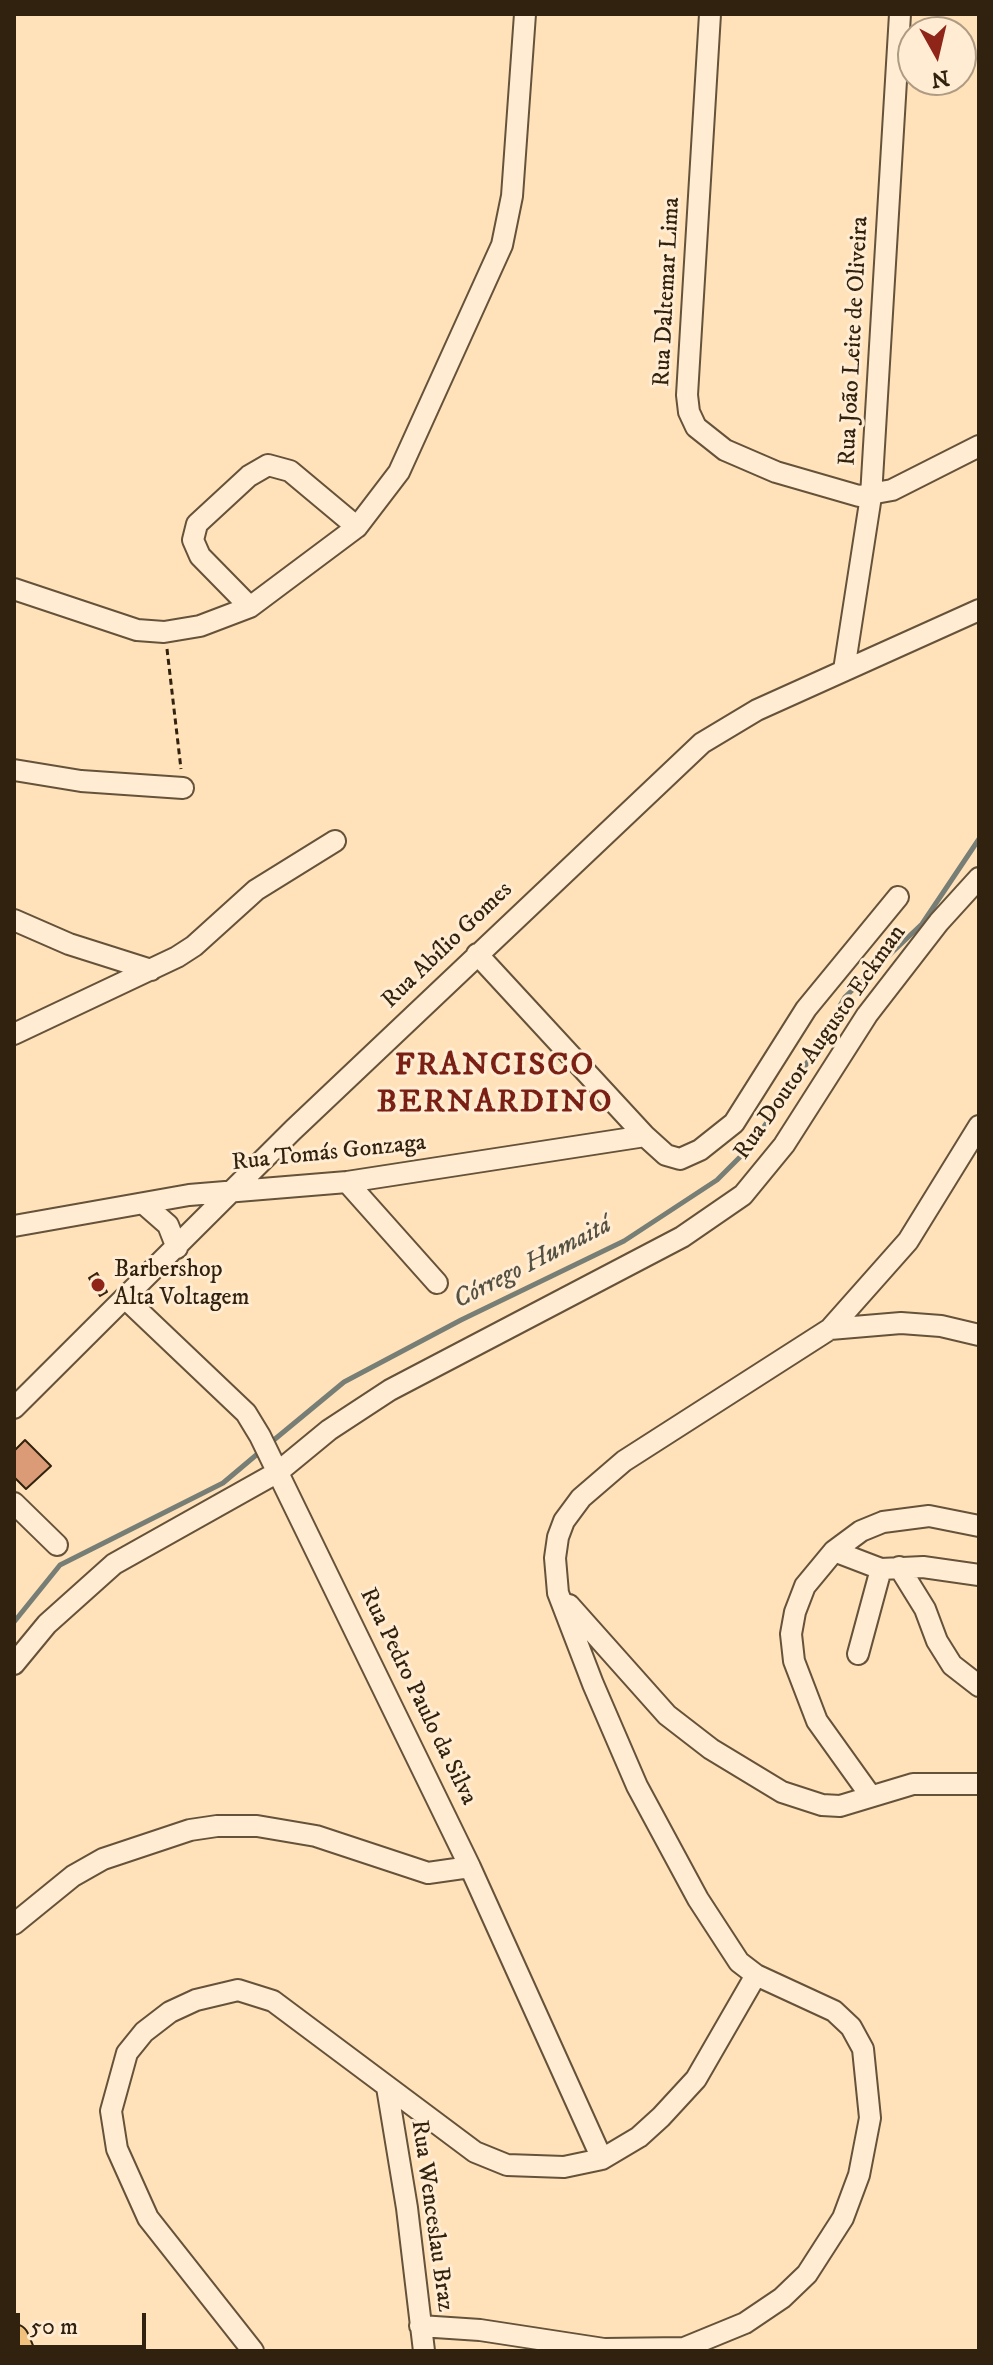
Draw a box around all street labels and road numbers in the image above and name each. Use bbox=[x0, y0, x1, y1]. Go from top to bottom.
street label: Rua Daltemar Lima bbox=[649, 197, 687, 387]
street label: Rua João Leite de Oliveira bbox=[834, 216, 876, 466]
street label: Rua Abílio Gomes bbox=[377, 877, 519, 1015]
street label: Rua Doutor Augusto Eckman bbox=[729, 920, 913, 1166]
street label: Rua Tomás Gonzaga bbox=[231, 1129, 427, 1179]
street label: Rua Pedro Paulo da Silva bbox=[352, 1584, 482, 1810]
street label: Rua Wenceslau Braz bbox=[403, 2118, 459, 2314]

